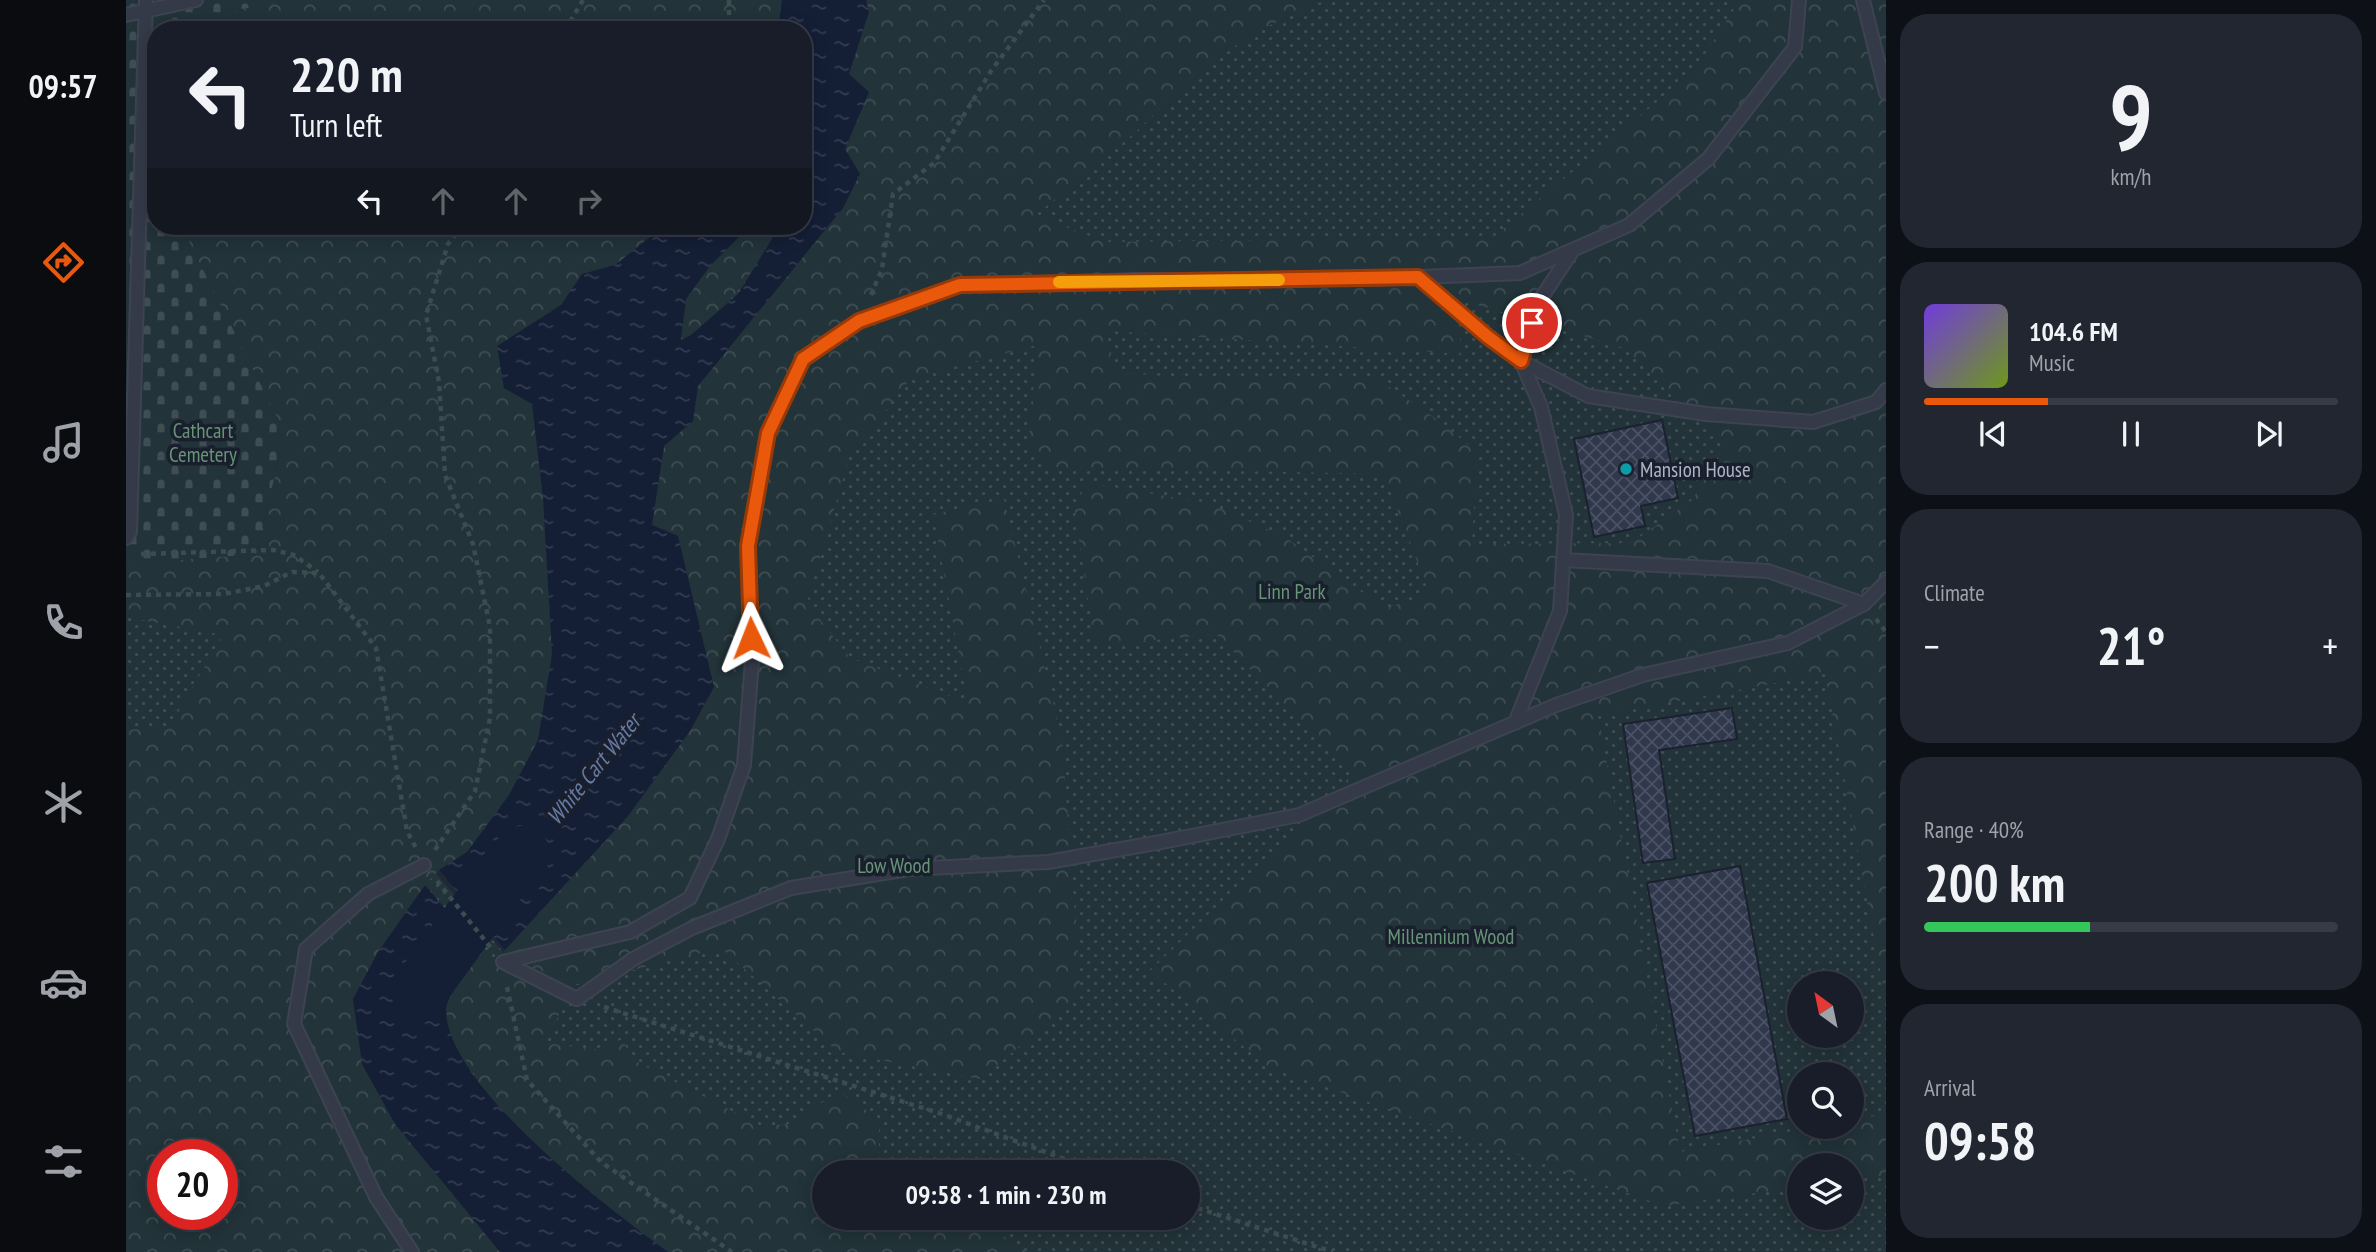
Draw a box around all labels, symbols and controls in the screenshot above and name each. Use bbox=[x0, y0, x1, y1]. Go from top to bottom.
text: 220 m bbox=[290, 42, 403, 106]
icon: left bbox=[175, 49, 266, 140]
text: 9 bbox=[2109, 57, 2153, 175]
text: 09:57 bbox=[28, 65, 98, 107]
text: Turn left bbox=[290, 104, 382, 146]
text: km/h bbox=[2111, 162, 2151, 191]
icon: left bbox=[351, 182, 389, 220]
icon: ahead bbox=[424, 182, 462, 220]
icon: ahead bbox=[497, 182, 535, 220]
icon: right bbox=[570, 182, 608, 220]
icon: directions bbox=[39, 238, 88, 287]
pin bbox=[1502, 293, 1562, 353]
icon: arrive bbox=[1513, 304, 1551, 342]
text: 104.6 FM bbox=[2029, 315, 2118, 348]
text: Music bbox=[2029, 348, 2075, 377]
icon: previous bbox=[1974, 415, 2012, 453]
icon: pause bbox=[2112, 415, 2150, 453]
icon: next bbox=[2250, 415, 2288, 453]
park label: Cathcart Cemetery bbox=[169, 417, 237, 468]
icon: music bbox=[39, 418, 88, 467]
place label: Mansion House bbox=[1640, 456, 1751, 483]
marker: Mansion House bbox=[1618, 461, 1634, 477]
park label: Linn Park bbox=[1258, 578, 1326, 605]
text: Climate bbox=[1924, 578, 1985, 607]
icon: phone bbox=[39, 598, 88, 647]
position arrow bbox=[714, 601, 788, 675]
text: 21° bbox=[2097, 612, 2165, 679]
text: − bbox=[1924, 621, 1940, 670]
text: + bbox=[2322, 621, 2338, 670]
water label: White Cart Water bbox=[540, 705, 649, 830]
icon: climate bbox=[39, 778, 88, 827]
text: Range · 40% bbox=[1924, 815, 2024, 844]
text: 200 km bbox=[1924, 849, 2065, 916]
park label: Low Wood bbox=[857, 852, 931, 879]
park label: Millennium Wood bbox=[1388, 923, 1514, 950]
icon: car bbox=[39, 958, 88, 1007]
north arrow bbox=[1787, 971, 1864, 1048]
map controls bbox=[1787, 971, 1864, 1230]
button: search bbox=[1787, 1062, 1864, 1139]
text: Arrival bbox=[1924, 1073, 1976, 1102]
text: 09:58 bbox=[1924, 1107, 2036, 1174]
icon: filters bbox=[39, 1137, 88, 1186]
speed limit sign: 20 bbox=[147, 1139, 238, 1230]
button: layers bbox=[1787, 1153, 1864, 1230]
text: 09:58 · 1 min · 230 m bbox=[906, 1178, 1106, 1211]

